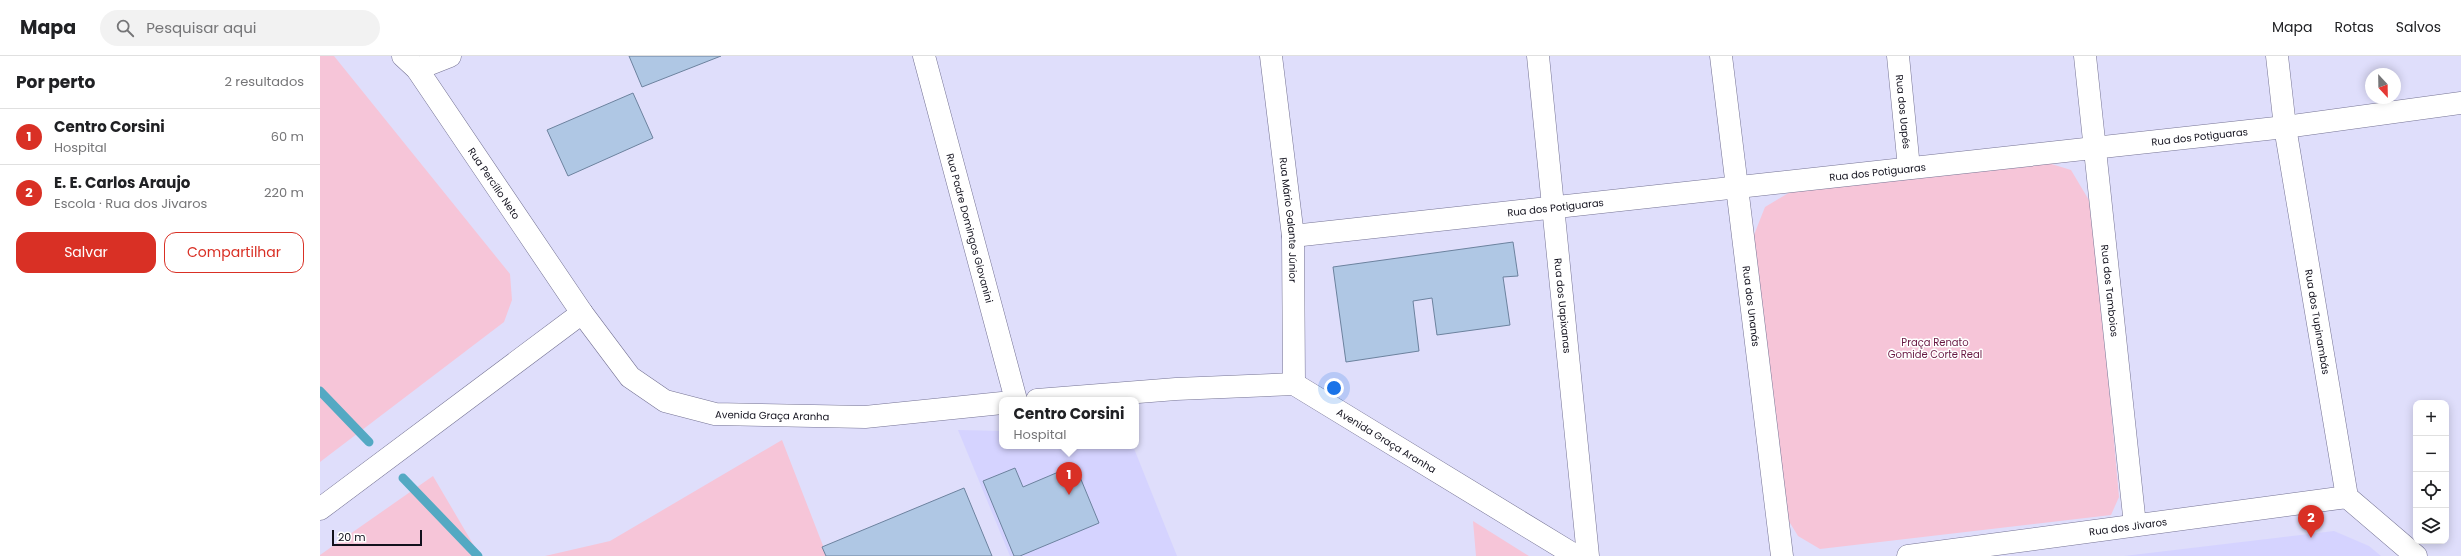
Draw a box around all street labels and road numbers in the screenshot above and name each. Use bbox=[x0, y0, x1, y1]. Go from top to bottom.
street label: Rua dos Uapés bbox=[1892, 74, 1915, 150]
street label: Rua dos Potiguaras bbox=[2151, 124, 2249, 149]
street label: Rua Percílio Neto bbox=[465, 144, 524, 222]
street label: Rua Padre Domingos Giovanini bbox=[943, 151, 997, 304]
street label: Rua Mário Galante Júnior bbox=[1276, 156, 1301, 283]
street label: Rua dos Potiguaras bbox=[1828, 159, 1927, 185]
street label: Rua dos Potiguaras bbox=[1506, 194, 1604, 220]
street label: Rua dos Tamboios bbox=[2098, 244, 2122, 338]
street label: Rua dos Uapixanas bbox=[1551, 257, 1575, 354]
street label: Rua dos Unanás bbox=[1739, 265, 1764, 347]
street label: Rua dos Tupinambás bbox=[2301, 268, 2334, 376]
street label: Avenida Graça Aranha bbox=[1334, 404, 1439, 477]
street label: Avenida Graça Aranha bbox=[715, 407, 830, 424]
street label: Rua dos Jivaros bbox=[2088, 514, 2168, 539]

